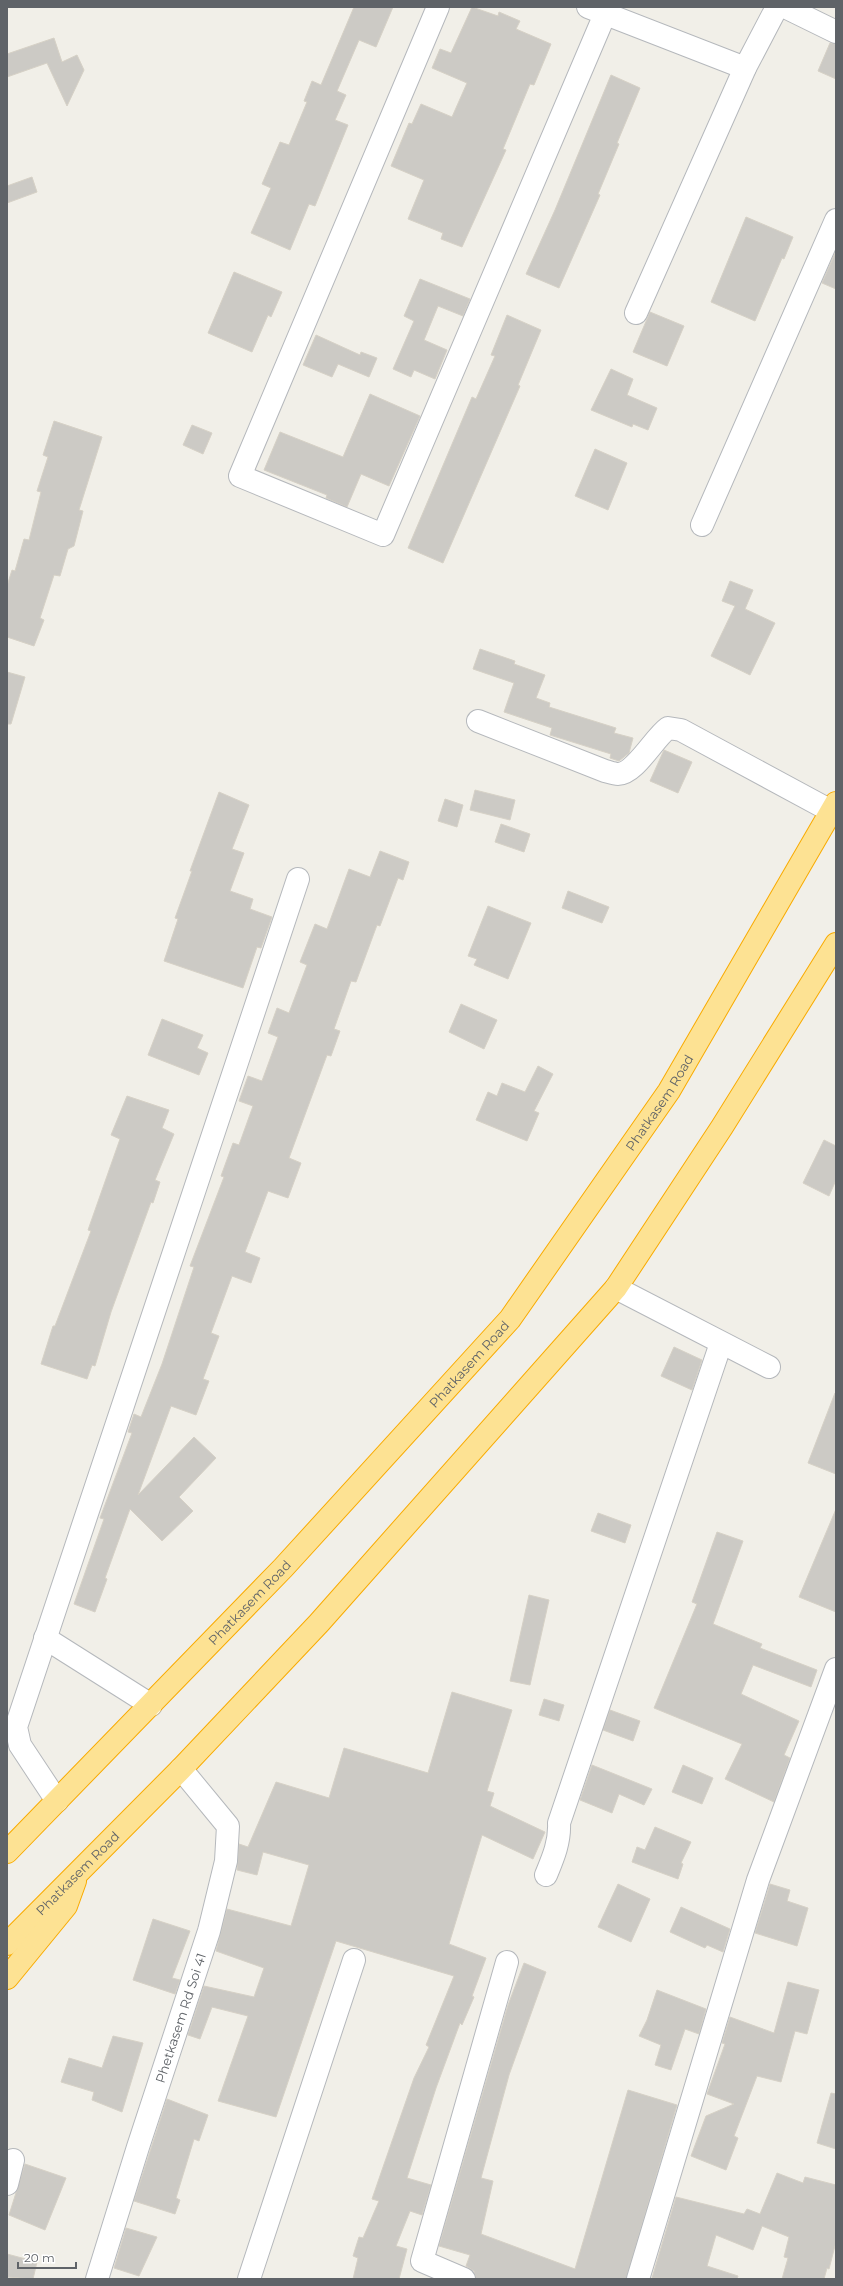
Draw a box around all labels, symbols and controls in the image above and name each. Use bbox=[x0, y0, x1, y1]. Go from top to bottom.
street label: Phatkasem Road bbox=[622, 1052, 696, 1154]
street label: Phatkasem Road bbox=[425, 1317, 513, 1411]
street label: Phatkasem Road bbox=[205, 1557, 294, 1648]
street label: Phatkasem Road bbox=[32, 1828, 123, 1918]
street label: Phetkasem Rd Soi 41 bbox=[152, 1951, 209, 2085]
scale bar bbox=[18, 2244, 76, 2270]
text: 20 m bbox=[24, 2250, 55, 2265]

